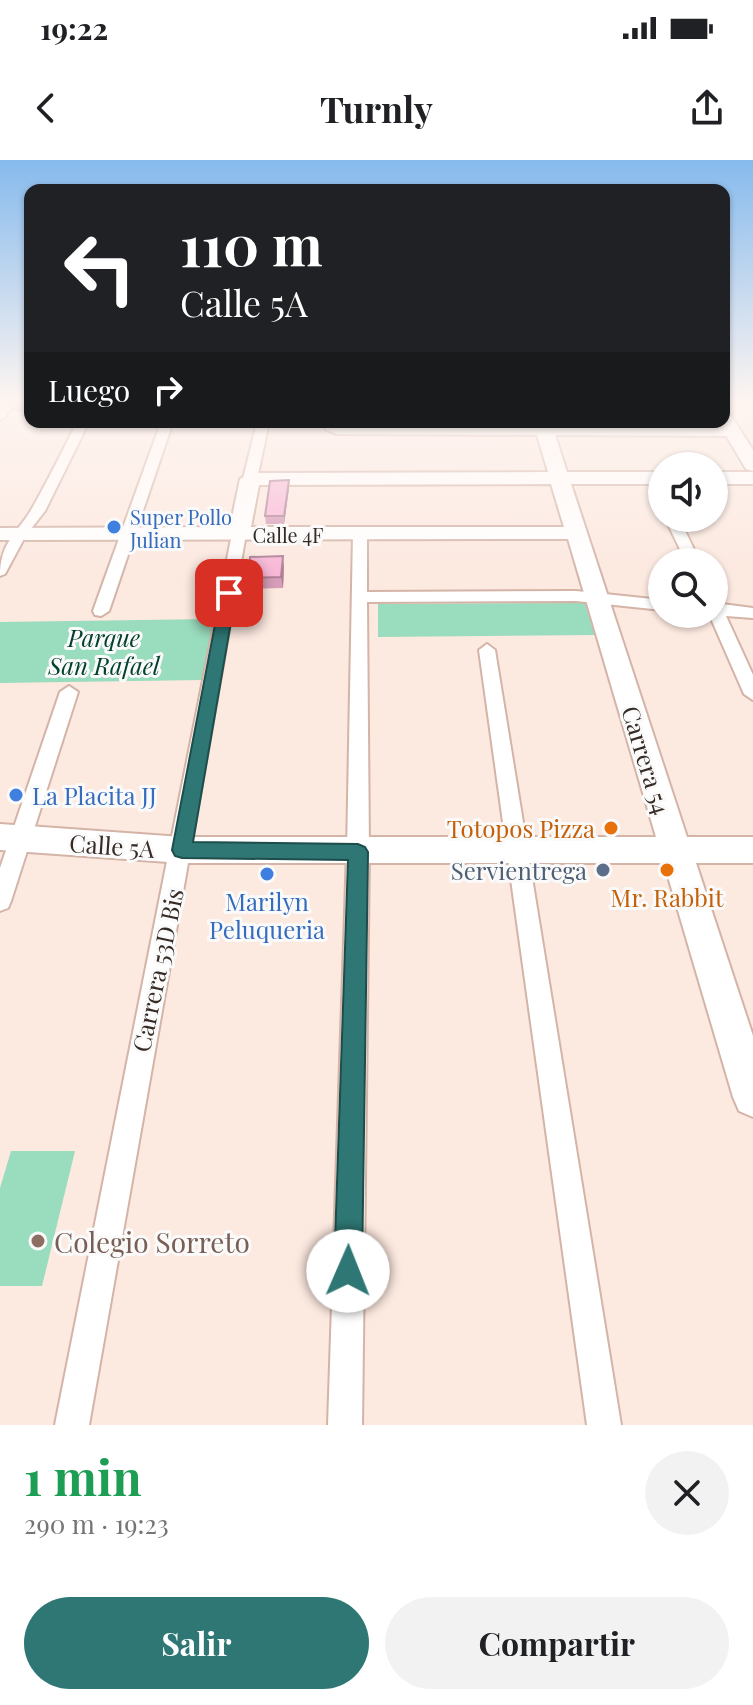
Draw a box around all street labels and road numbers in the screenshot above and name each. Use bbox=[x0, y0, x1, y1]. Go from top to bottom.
street label: Calle 4F bbox=[253, 521, 323, 548]
street label: Carrera 54 bbox=[615, 702, 679, 818]
street label: Calle 5A bbox=[68, 826, 156, 864]
street label: Carrera 53D Bis bbox=[124, 885, 190, 1055]

